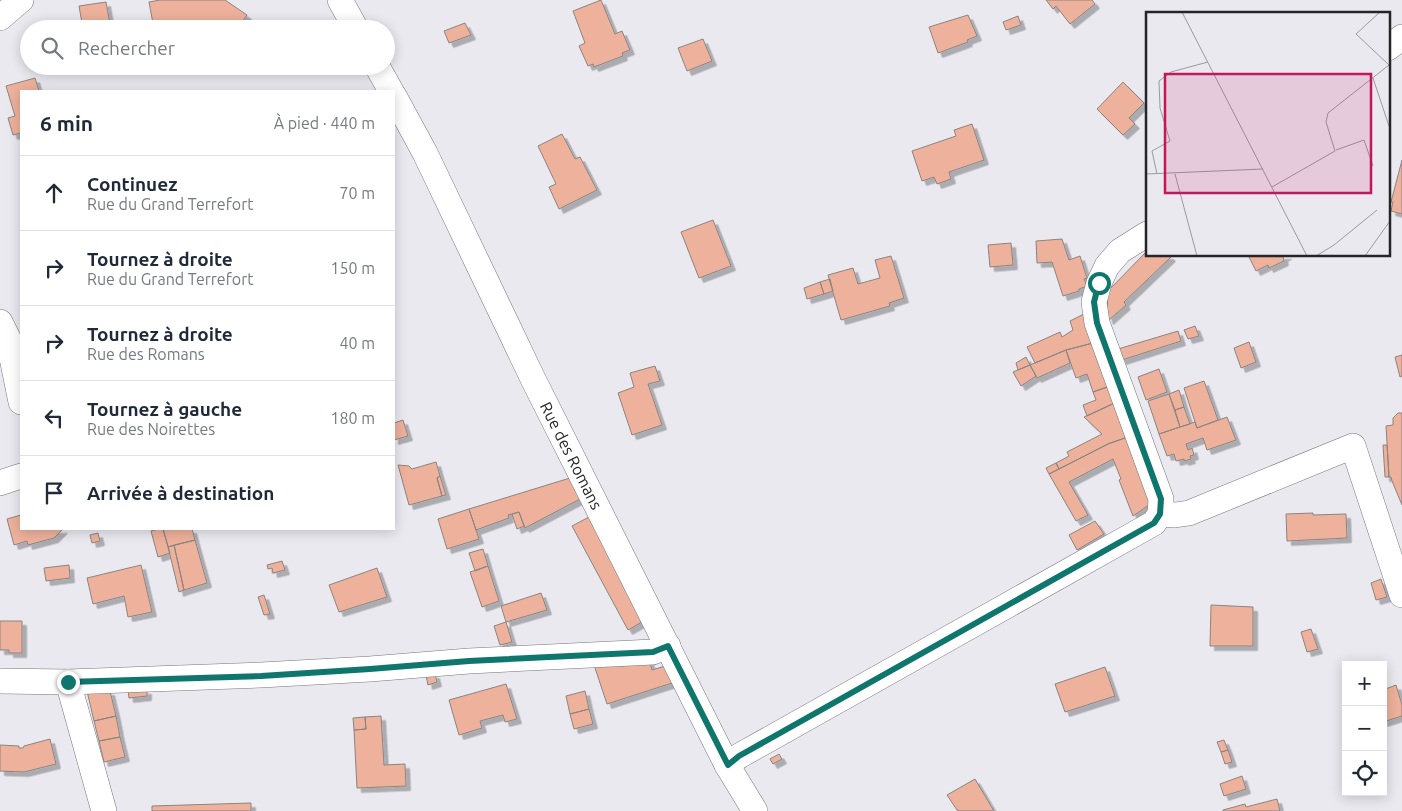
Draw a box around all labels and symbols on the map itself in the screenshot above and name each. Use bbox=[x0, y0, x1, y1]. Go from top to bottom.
inset map bbox=[1146, 12, 1390, 256]
route start bbox=[1088, 272, 1111, 295]
street label: Rue des Romans bbox=[537, 399, 606, 512]
route end bbox=[57, 671, 80, 694]

